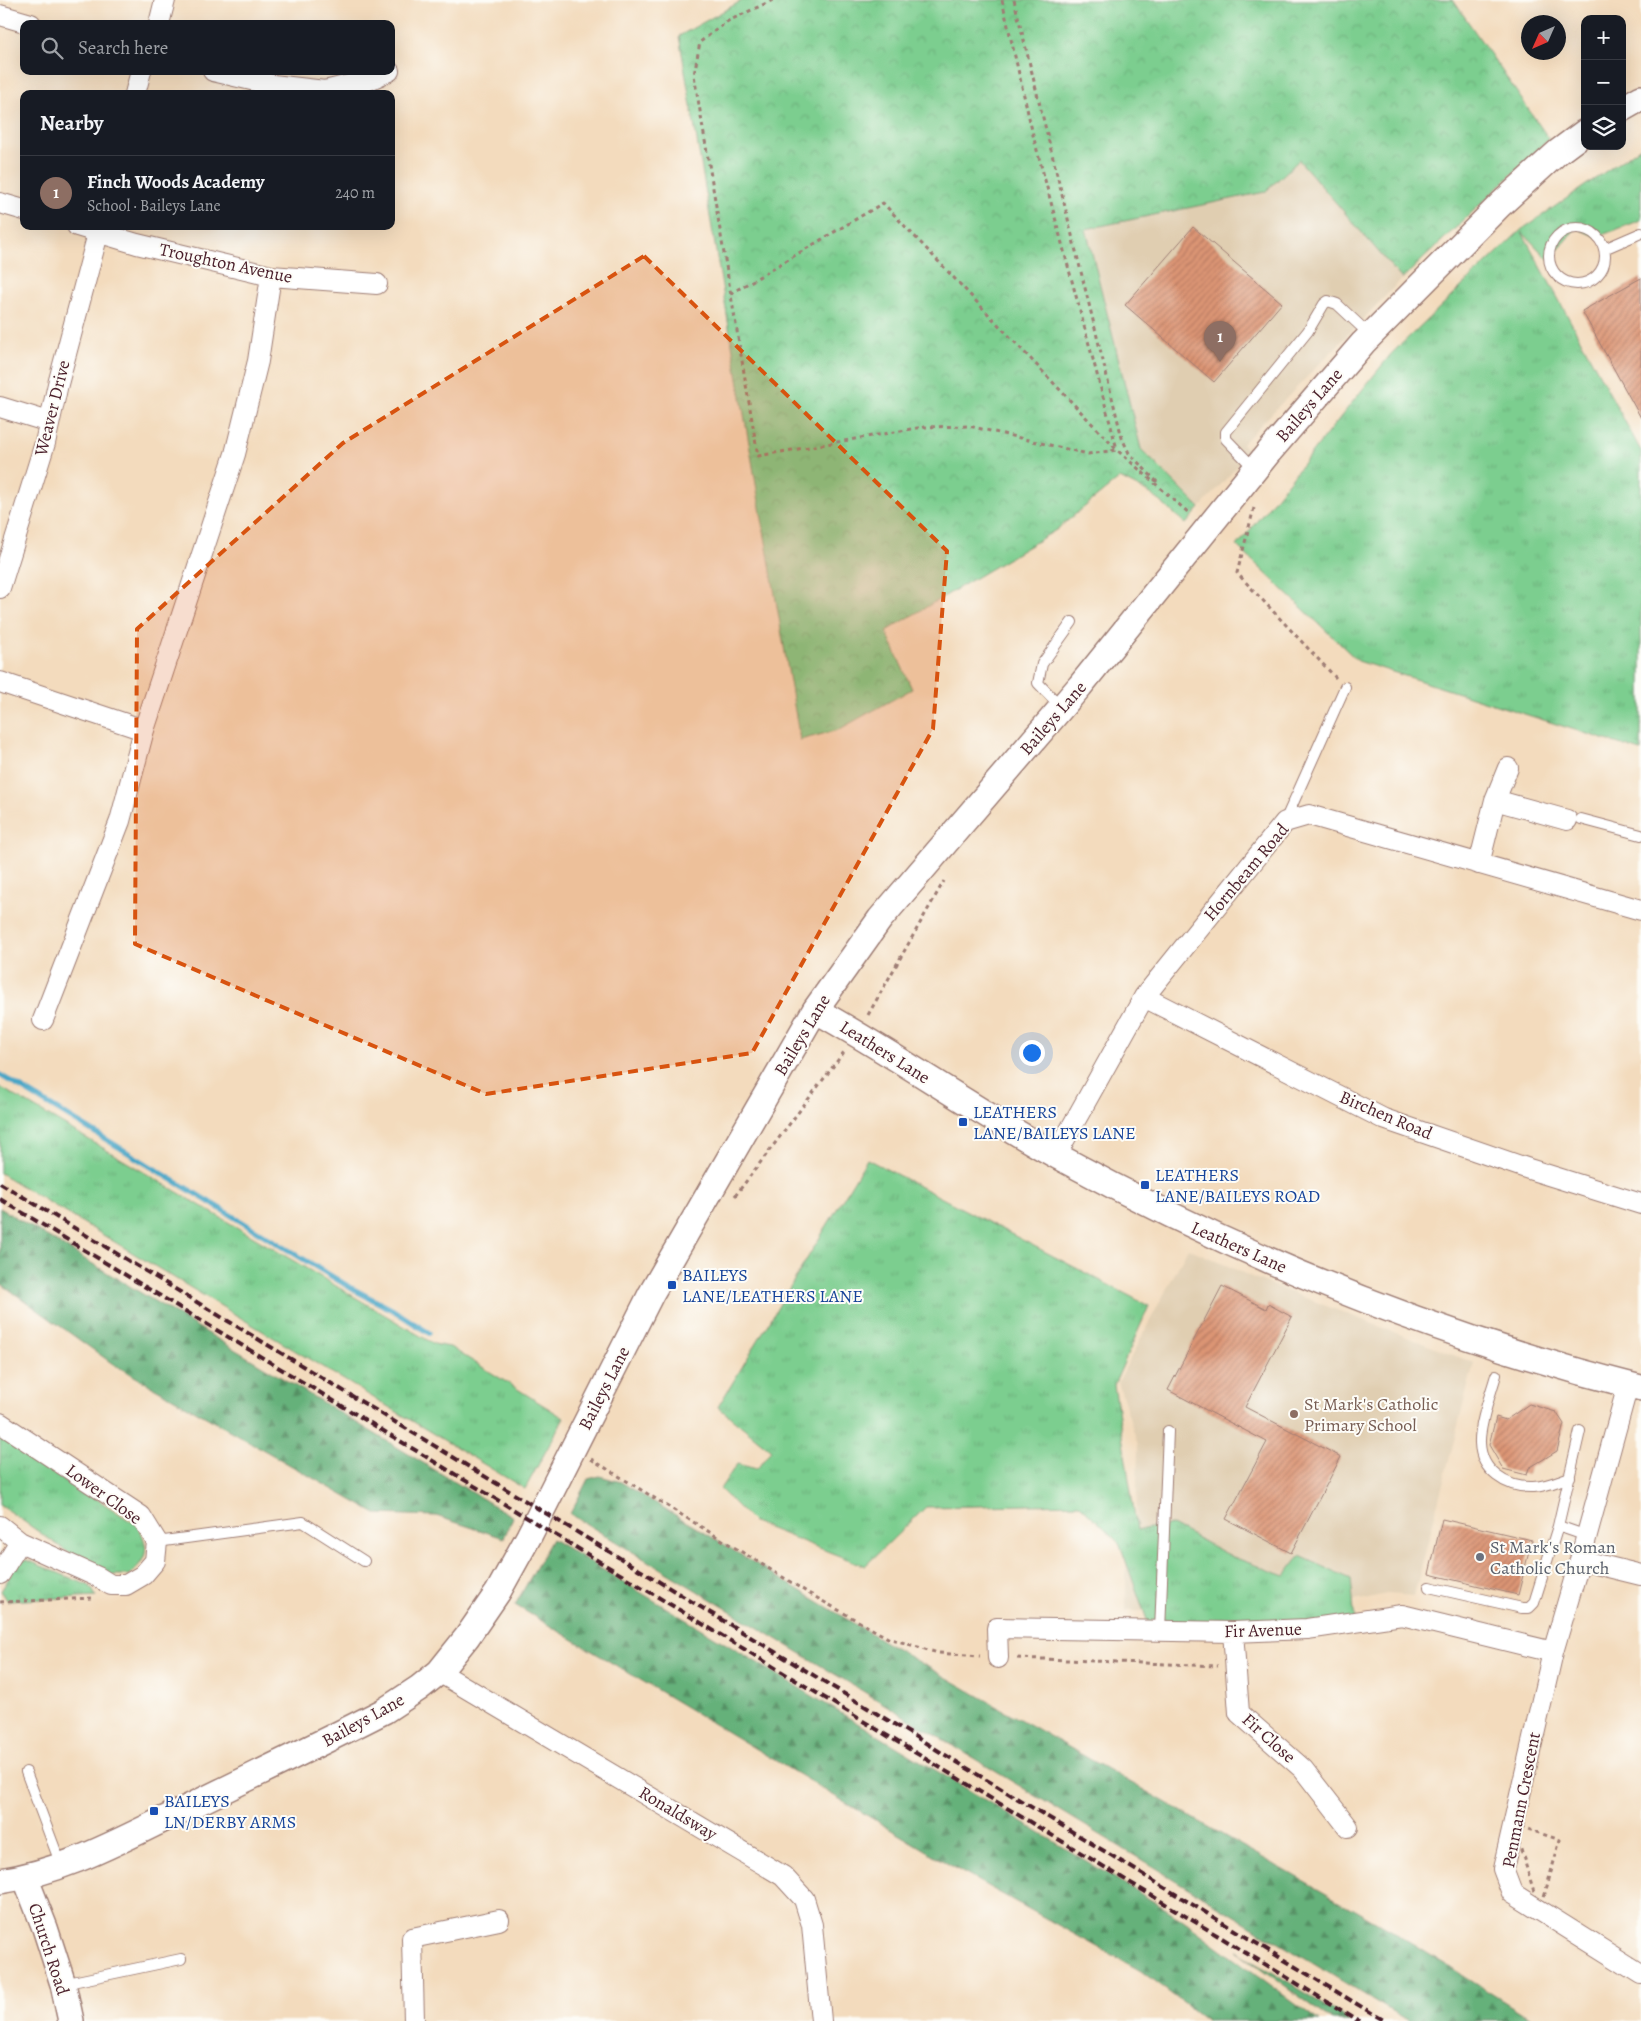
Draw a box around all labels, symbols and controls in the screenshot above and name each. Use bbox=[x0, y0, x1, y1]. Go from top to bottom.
north arrow bbox=[1521, 15, 1566, 60]
map controls bbox=[1581, 15, 1626, 150]
button: + bbox=[1581, 15, 1626, 60]
search box bbox=[20, 20, 395, 75]
icon: search bbox=[38, 34, 66, 62]
text: Search here bbox=[78, 35, 168, 61]
button: − bbox=[1581, 60, 1626, 105]
button: layers bbox=[1581, 105, 1626, 150]
text: Nearby bbox=[40, 109, 103, 137]
text: Finch Woods Academy bbox=[87, 169, 265, 195]
text: 1 bbox=[53, 182, 59, 204]
text: 240 m bbox=[335, 182, 375, 204]
text: School · Baileys Lane bbox=[87, 195, 221, 217]
street label: Troughton Avenue bbox=[157, 237, 295, 289]
pin: 1 bbox=[1204, 321, 1236, 362]
street label: Weaver Drive bbox=[28, 357, 76, 460]
street label: Baileys Lane bbox=[1270, 363, 1348, 447]
street label: Baileys Lane bbox=[1014, 676, 1092, 760]
street label: Hornbeam Road bbox=[1198, 818, 1294, 926]
street label: Baileys Lane bbox=[768, 990, 836, 1080]
street label: Leathers Lane bbox=[835, 1015, 935, 1089]
your location bbox=[1019, 1040, 1045, 1066]
street label: Birchen Road bbox=[1336, 1085, 1436, 1145]
place label: LEATHERS LANE/BAILEYS LANE bbox=[973, 1100, 1136, 1145]
marker: LEATHERS LANE/BAILEYS LANE bbox=[957, 1116, 969, 1128]
place label: LEATHERS LANE/BAILEYS ROAD bbox=[1155, 1163, 1320, 1208]
marker: LEATHERS LANE/BAILEYS ROAD bbox=[1139, 1179, 1151, 1191]
street label: Leathers Lane bbox=[1187, 1215, 1291, 1279]
place label: BAILEYS LANE/LEATHERS LANE bbox=[682, 1263, 863, 1308]
marker: BAILEYS LANE/LEATHERS LANE bbox=[666, 1279, 678, 1291]
street label: Baileys Lane bbox=[573, 1342, 635, 1434]
place label: St Mark's Catholic Primary School bbox=[1304, 1392, 1438, 1437]
marker: St Mark's Catholic Primary School bbox=[1288, 1408, 1300, 1420]
street label: Lower Close bbox=[61, 1458, 147, 1530]
place label: St Mark's Roman Catholic Church bbox=[1490, 1535, 1616, 1580]
marker: St Mark's Roman Catholic Church bbox=[1474, 1551, 1486, 1563]
street label: Fir Avenue bbox=[1224, 1617, 1302, 1643]
street label: Baileys Lane bbox=[317, 1687, 409, 1753]
street label: Fir Close bbox=[1237, 1708, 1301, 1768]
street label: Penmann Crescent bbox=[1496, 1730, 1546, 1870]
street label: Ronaldsway bbox=[634, 1780, 722, 1846]
place label: BAILEYS LN/DERBY ARMS bbox=[164, 1789, 296, 1834]
marker: BAILEYS LN/DERBY ARMS bbox=[148, 1805, 160, 1817]
street label: Church Road bbox=[23, 1900, 75, 1998]

